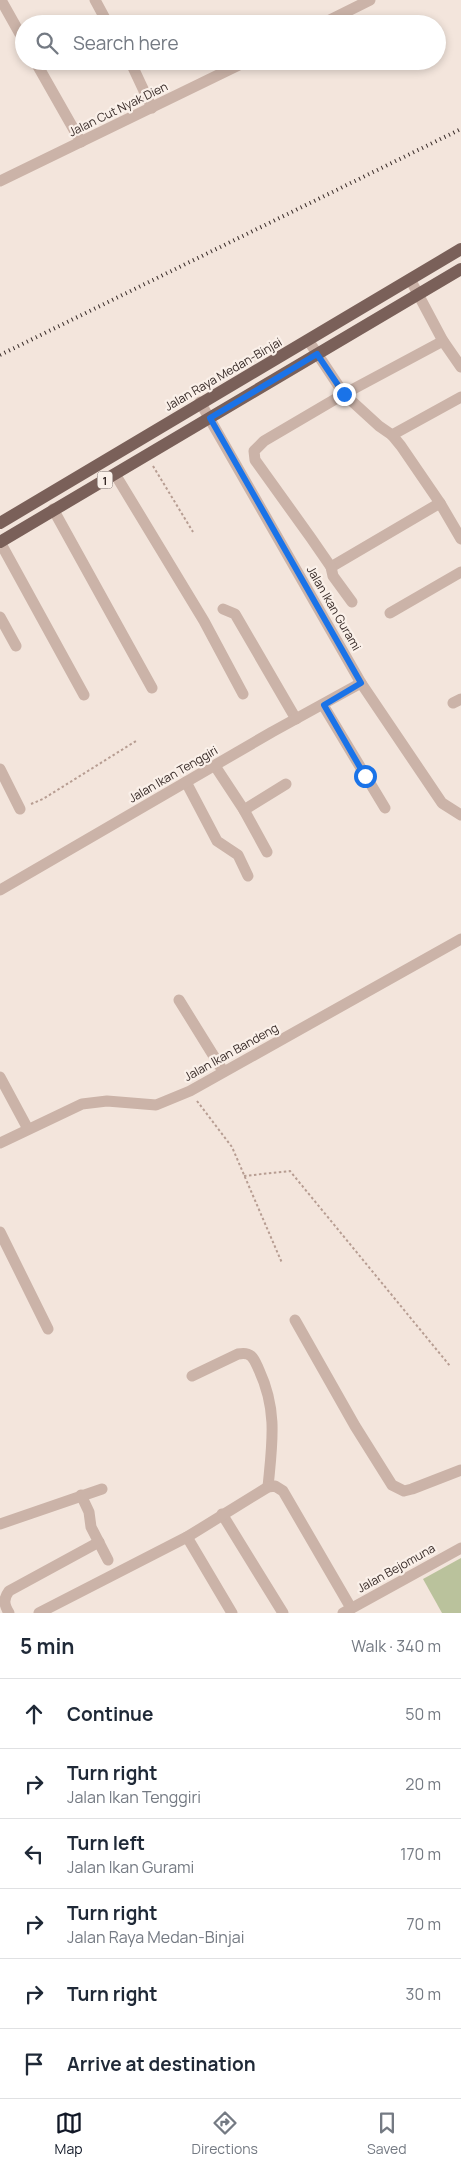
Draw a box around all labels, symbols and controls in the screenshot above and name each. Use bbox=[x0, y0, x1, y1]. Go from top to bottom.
search box bbox=[15, 15, 446, 70]
icon: search bbox=[33, 29, 61, 57]
text: Search here bbox=[73, 30, 179, 56]
street label: Jalan Cut Nyak Dien bbox=[66, 78, 170, 140]
street label: Jalan Raya Medan-Binjai bbox=[161, 333, 285, 415]
route end bbox=[333, 383, 356, 406]
road number: 1 bbox=[98, 472, 112, 488]
street label: Jalan Ikan Gurami bbox=[303, 562, 365, 654]
street label: Jalan Ikan Tenggiri bbox=[125, 742, 221, 806]
route start bbox=[354, 765, 377, 788]
street label: Jalan Ikan Bandeng bbox=[181, 1019, 281, 1085]
street label: Jalan Bejomuna bbox=[354, 1540, 438, 1596]
text: 5 min bbox=[20, 1632, 74, 1660]
text: Walk · 340 m bbox=[351, 1635, 441, 1657]
icon: ahead bbox=[20, 1700, 48, 1728]
text: Continue bbox=[67, 1701, 153, 1727]
text: 50 m bbox=[405, 1703, 441, 1725]
text: Turn right bbox=[67, 1760, 157, 1786]
icon: right bbox=[20, 1770, 48, 1798]
text: 20 m bbox=[405, 1773, 441, 1795]
text: Jalan Ikan Tenggiri bbox=[67, 1786, 201, 1808]
text: Turn left bbox=[67, 1830, 145, 1856]
icon: left bbox=[20, 1840, 48, 1868]
text: 170 m bbox=[400, 1843, 441, 1865]
text: Jalan Ikan Gurami bbox=[67, 1856, 194, 1878]
text: Turn right bbox=[67, 1900, 157, 1926]
icon: right bbox=[20, 1910, 48, 1938]
text: 70 m bbox=[406, 1913, 441, 1935]
text: Jalan Raya Medan-Binjai bbox=[67, 1926, 244, 1948]
icon: right bbox=[20, 1980, 48, 2008]
text: Turn right bbox=[67, 1981, 157, 2007]
text: 30 m bbox=[406, 1983, 441, 2005]
icon: arrive bbox=[20, 2050, 48, 2078]
text: Arrive at destination bbox=[67, 2051, 256, 2077]
tab: Map bbox=[55, 2109, 83, 2158]
tab: Directions bbox=[192, 2109, 258, 2158]
tab: Saved bbox=[367, 2109, 406, 2158]

